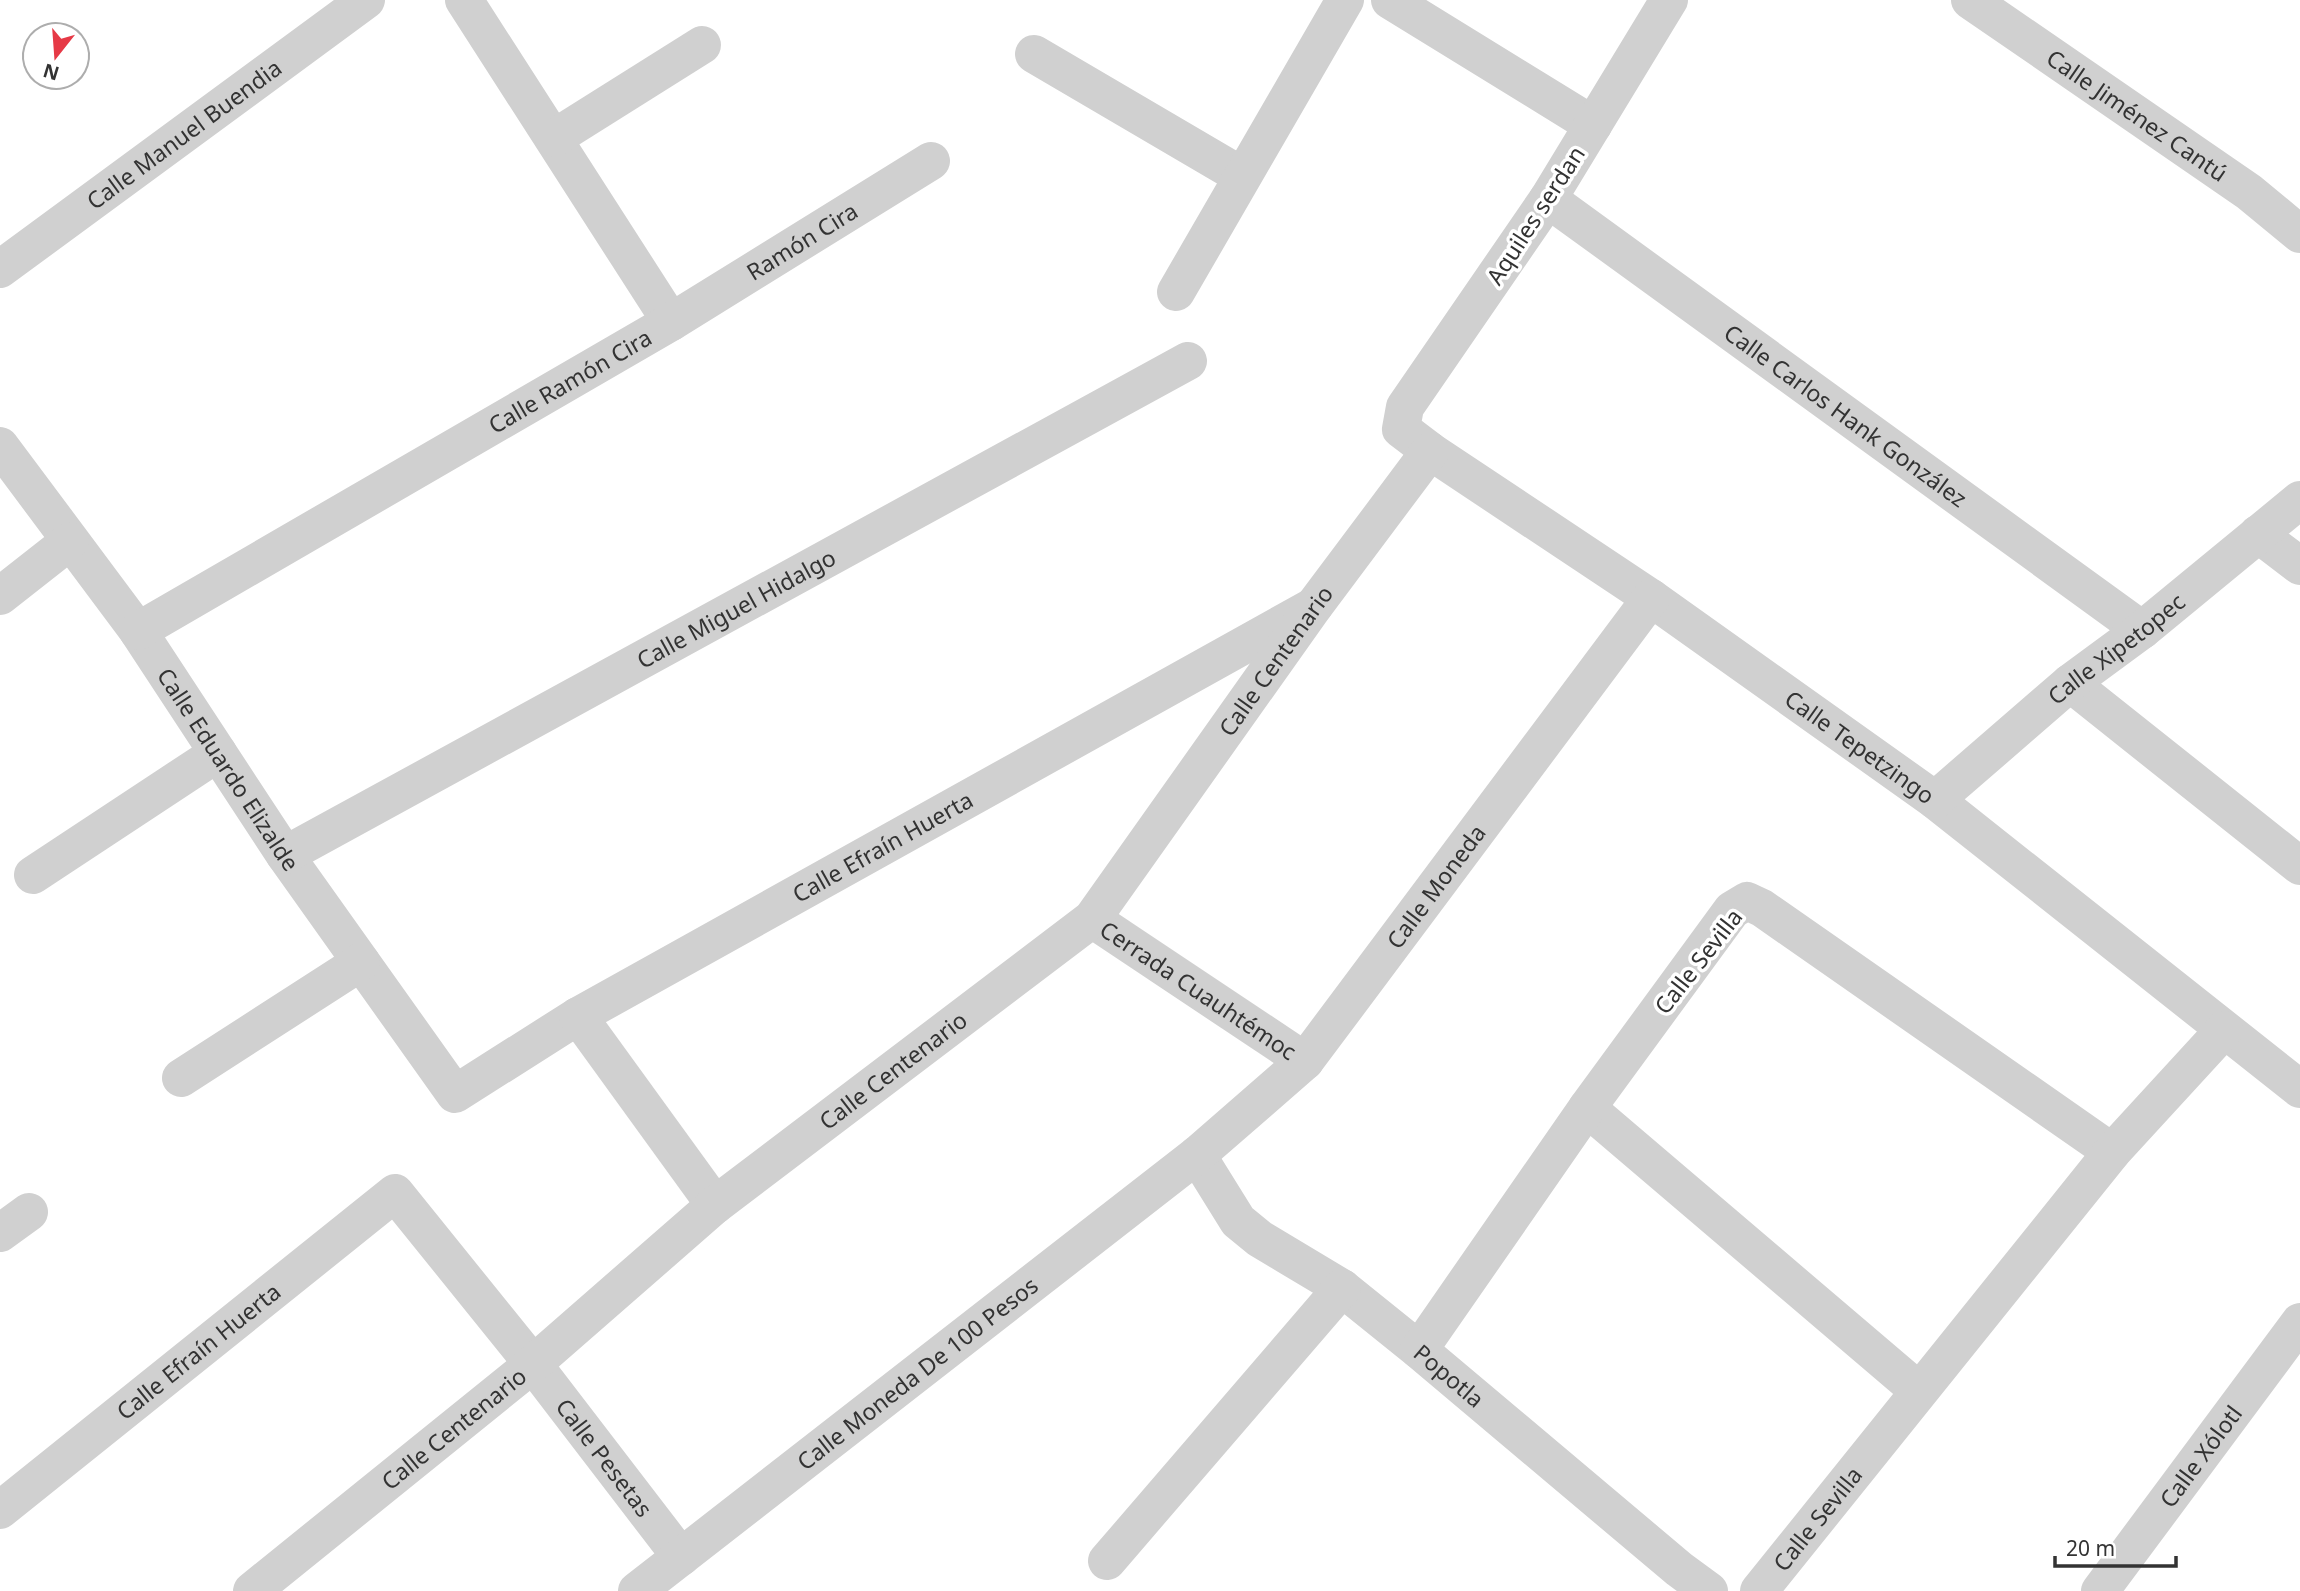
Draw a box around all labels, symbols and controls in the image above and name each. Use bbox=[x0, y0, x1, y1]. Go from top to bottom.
north arrow bbox=[21, 21, 91, 91]
street label: Calle Jiménez Cantú bbox=[2040, 42, 2234, 189]
street label: Calle Manuel Buendia bbox=[80, 52, 288, 216]
text: N bbox=[40, 58, 62, 87]
street label: Aquiles serdan bbox=[1478, 140, 1592, 290]
street label: Ramón Cira bbox=[740, 194, 864, 288]
street label: Calle Carlos Hank González bbox=[1718, 316, 1974, 514]
street label: Calle Ramón Cira bbox=[482, 321, 657, 441]
street label: Calle Miguel Hidalgo bbox=[631, 541, 841, 676]
street label: Calle Centenario bbox=[1211, 579, 1340, 742]
street label: Calle Xipetopec bbox=[2040, 586, 2191, 712]
street label: Calle Eduardo Elizalde bbox=[150, 661, 307, 877]
street label: Calle Tepetzingo bbox=[1779, 682, 1941, 811]
street label: Calle Efraín Huerta bbox=[786, 783, 978, 910]
street label: Calle Moneda bbox=[1379, 818, 1492, 955]
street label: Calle Sevilla bbox=[1647, 902, 1749, 1020]
street label: Cerrada Cuauhtémoc bbox=[1094, 913, 1303, 1067]
street label: Calle Centenario bbox=[812, 1004, 973, 1137]
street label: Calle Moneda De 100 Pesos bbox=[790, 1269, 1044, 1477]
street label: Calle Efraín Huerta bbox=[109, 1275, 287, 1427]
street label: Popotla bbox=[1407, 1336, 1491, 1414]
street label: Calle Centenario bbox=[374, 1360, 533, 1497]
street label: Calle Pesetas bbox=[549, 1392, 660, 1523]
street label: Calle Xólotl bbox=[2152, 1399, 2249, 1514]
street label: Calle Sevilla bbox=[1765, 1459, 1869, 1578]
scale bar bbox=[2055, 1524, 2176, 1568]
text: 20 m bbox=[2066, 1534, 2115, 1562]

